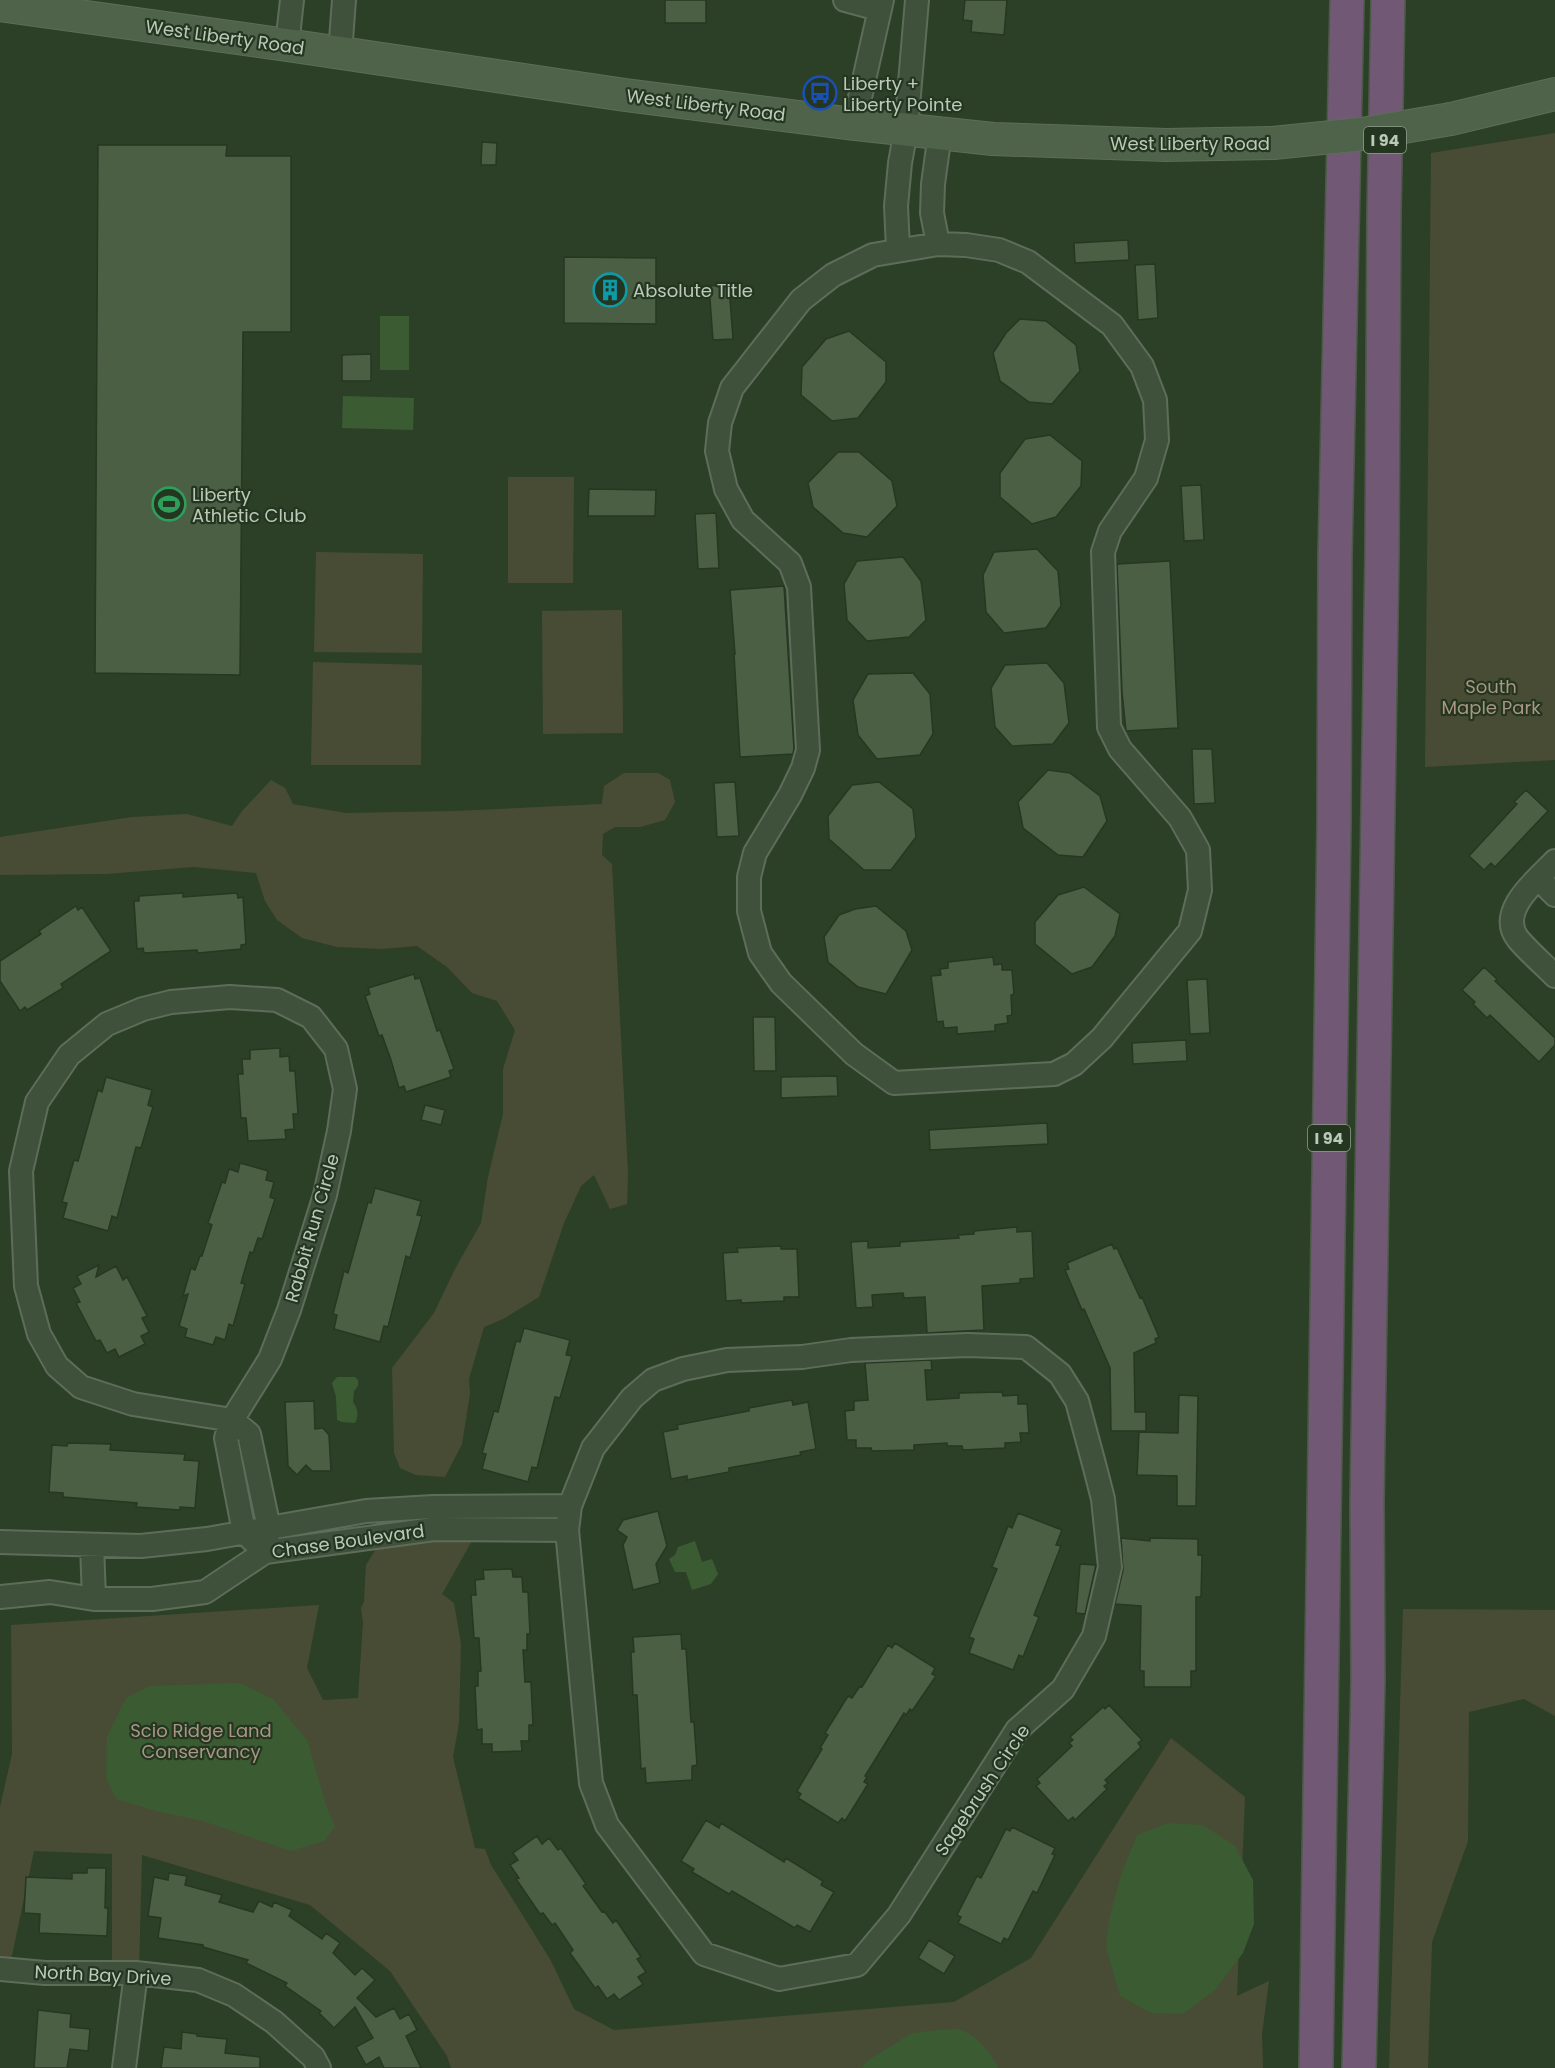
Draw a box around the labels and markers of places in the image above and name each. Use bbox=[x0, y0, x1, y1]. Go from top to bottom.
place label: Liberty + Liberty Pointe bbox=[843, 71, 962, 117]
bus stop icon: Liberty + Liberty Pointe bbox=[802, 75, 838, 111]
building icon: Absolute Title bbox=[592, 272, 628, 308]
place label: Absolute Title bbox=[633, 278, 753, 303]
place label: Liberty Athletic Club bbox=[192, 482, 307, 528]
sports icon: Liberty Athletic Club bbox=[151, 486, 187, 522]

